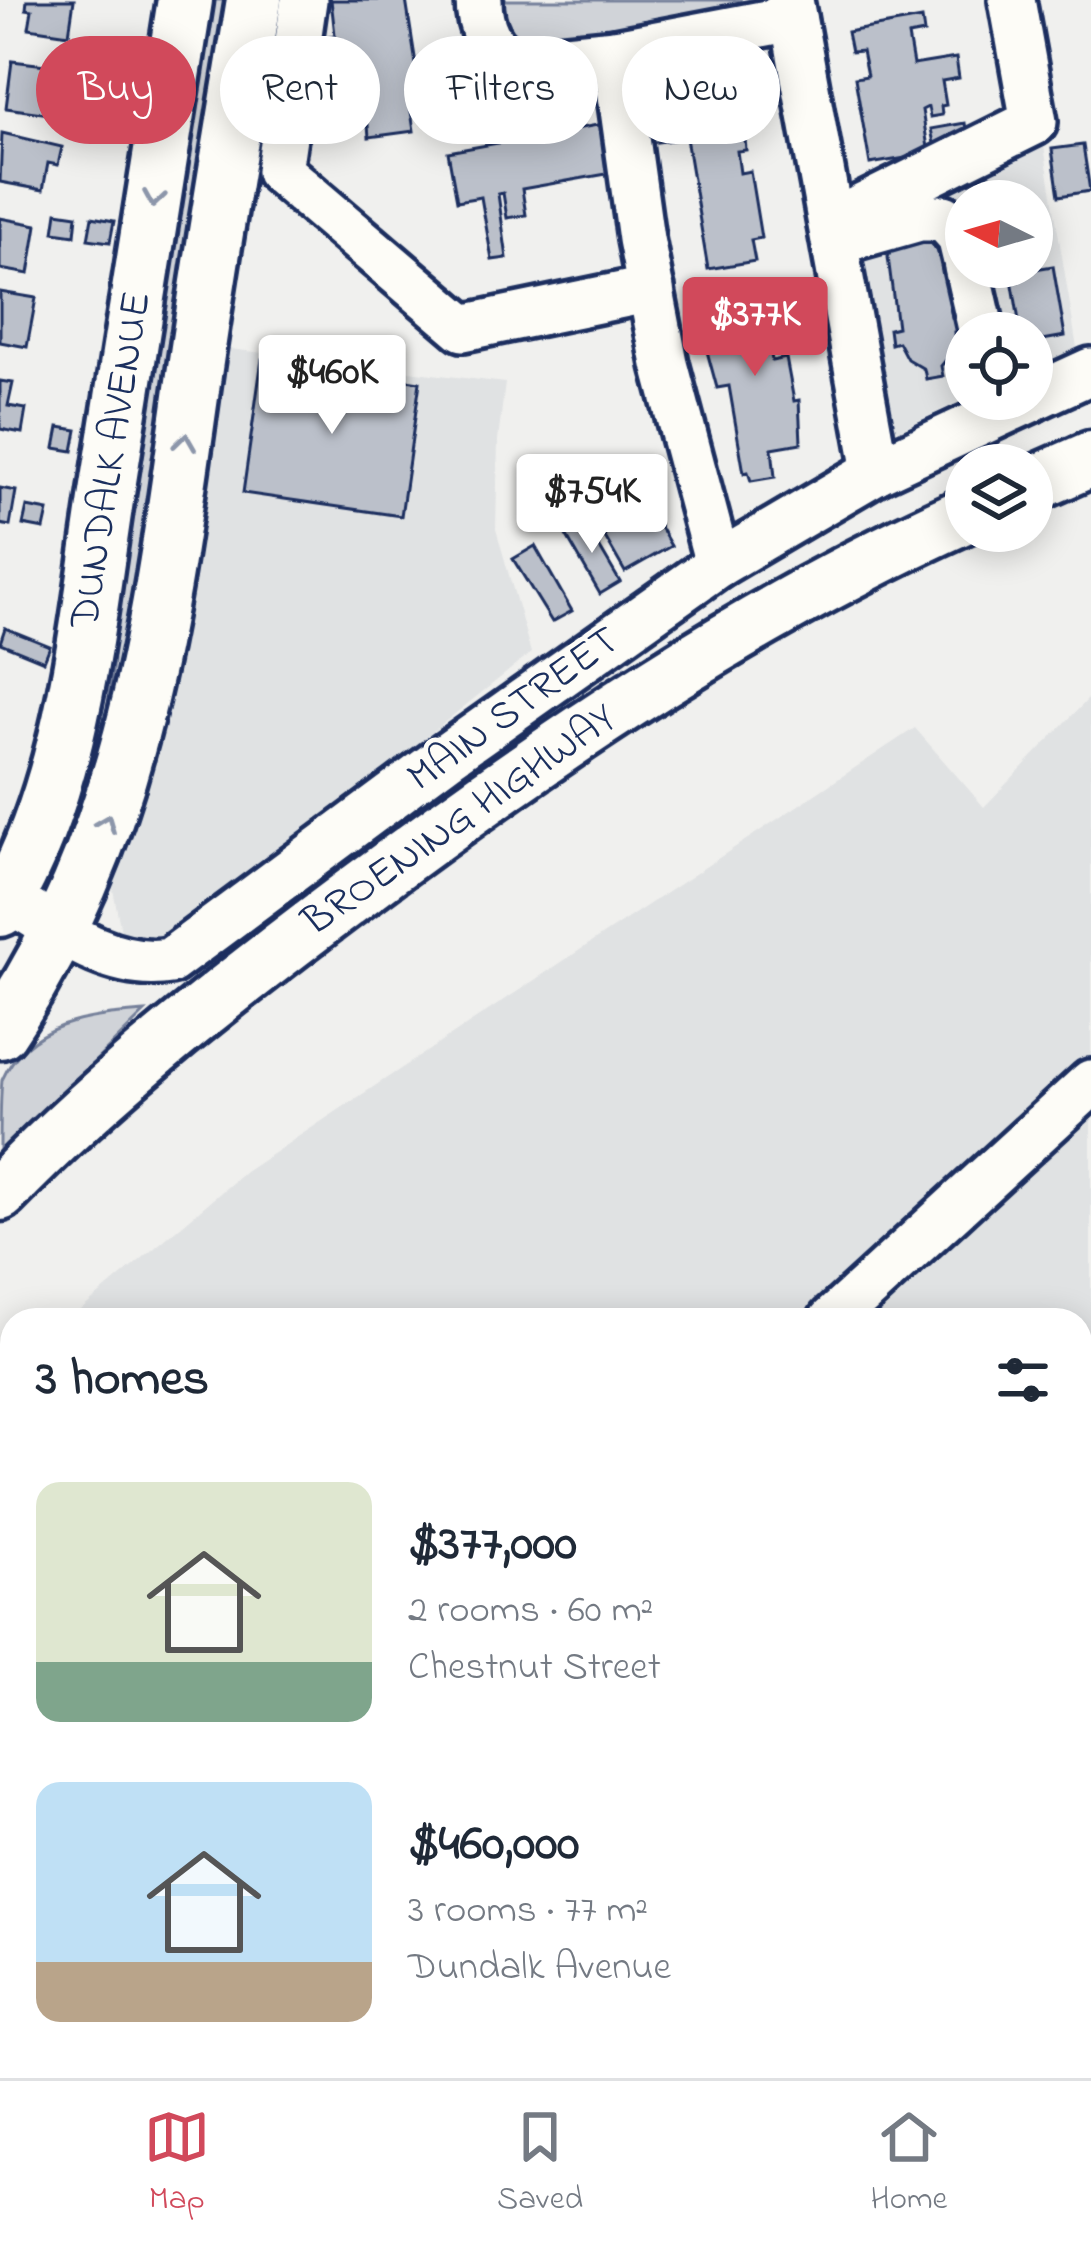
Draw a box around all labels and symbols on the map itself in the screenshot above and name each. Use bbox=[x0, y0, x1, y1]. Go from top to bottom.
north arrow bbox=[945, 180, 1053, 288]
one-way arrow bbox=[142, 188, 167, 208]
pin: $377K bbox=[671, 277, 839, 379]
street label: DUNDALK AVENUE bbox=[55, 287, 169, 634]
pin: $460K bbox=[248, 335, 416, 437]
one-way arrow bbox=[171, 432, 197, 452]
pin: $754K bbox=[508, 454, 676, 556]
street label: MAIN STREET bbox=[395, 612, 633, 808]
street label: BROENING HIGHWAY bbox=[290, 690, 629, 953]
one-way arrow bbox=[92, 813, 116, 834]

